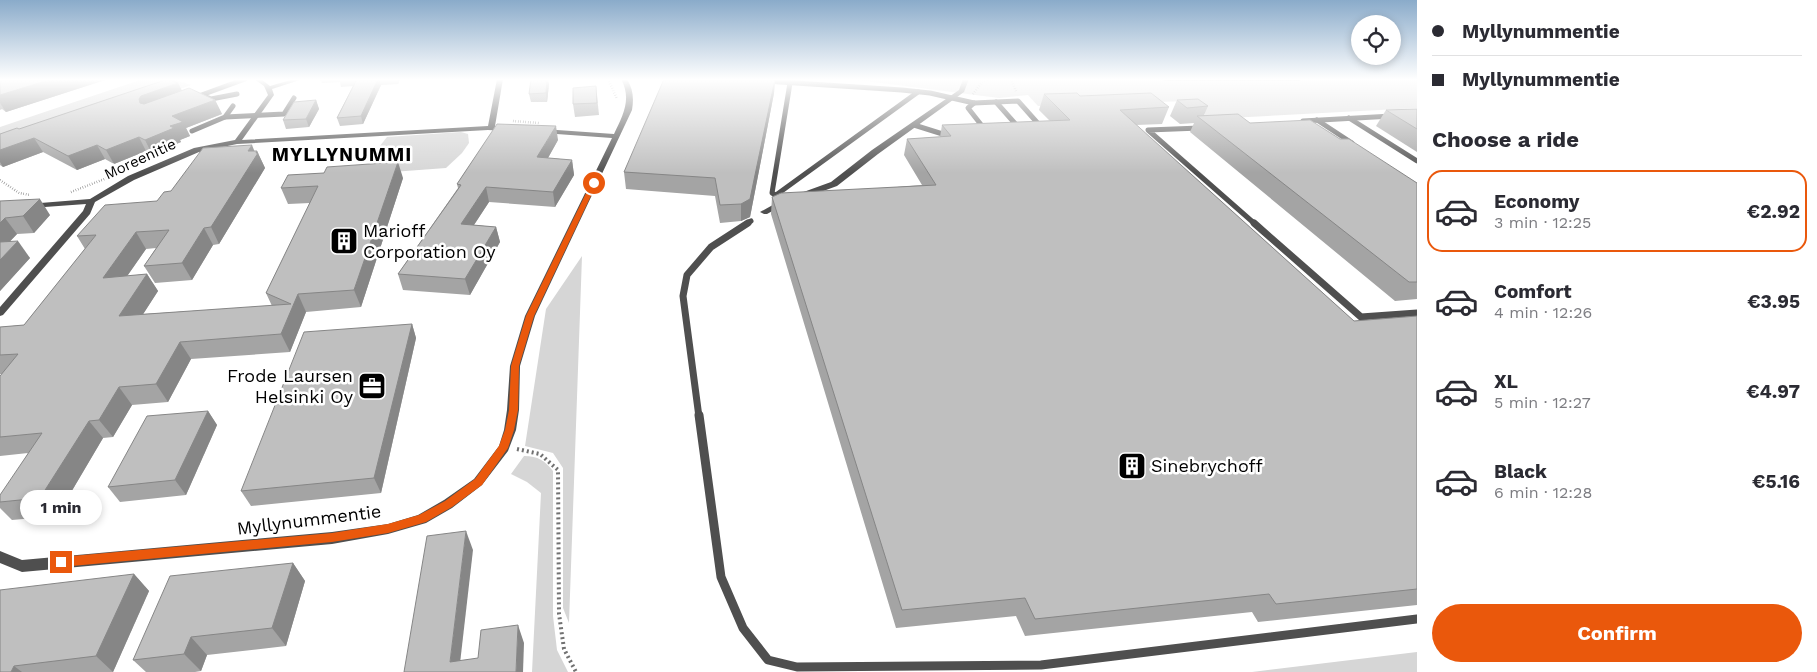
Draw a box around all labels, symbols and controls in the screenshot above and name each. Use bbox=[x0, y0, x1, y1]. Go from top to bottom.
map controls bbox=[1351, 15, 1401, 65]
button: locate bbox=[1351, 15, 1401, 65]
text: Myllynummentie bbox=[1462, 20, 1620, 43]
text: Myllynummentie bbox=[1462, 68, 1620, 91]
text: Choose a ride bbox=[1432, 127, 1579, 152]
street label: Moreenitie bbox=[101, 135, 179, 183]
district label: MYLLYNUMMI bbox=[272, 143, 412, 166]
route start bbox=[583, 172, 605, 194]
icon: car bbox=[1434, 189, 1479, 234]
text: Economy bbox=[1494, 190, 1579, 213]
text: €2.92 bbox=[1747, 200, 1800, 223]
text: 3 min · 12:25 bbox=[1494, 213, 1591, 232]
place label: Marioff Corporation Oy bbox=[363, 220, 496, 262]
building icon: Marioff Corporation Oy bbox=[329, 226, 359, 256]
icon: car bbox=[1434, 279, 1479, 324]
text: Comfort bbox=[1494, 280, 1572, 303]
text: €3.95 bbox=[1747, 290, 1800, 313]
text: 4 min · 12:26 bbox=[1494, 303, 1592, 322]
place label: Frode Laursen Helsinki Oy bbox=[227, 365, 354, 407]
icon: car bbox=[1434, 369, 1479, 414]
text: XL bbox=[1494, 370, 1518, 393]
office icon: Frode Laursen Helsinki Oy bbox=[357, 371, 387, 401]
text: €4.97 bbox=[1746, 380, 1800, 403]
text: 5 min · 12:27 bbox=[1494, 393, 1591, 412]
building icon: Sinebrychoff bbox=[1117, 451, 1147, 481]
place label: Sinebrychoff bbox=[1151, 455, 1263, 476]
icon: car bbox=[1434, 459, 1479, 504]
text: Black bbox=[1494, 460, 1547, 483]
text: €5.16 bbox=[1752, 470, 1800, 493]
text: 6 min · 12:28 bbox=[1494, 483, 1592, 502]
callout: 1 min bbox=[20, 490, 102, 524]
text: 1 min bbox=[40, 498, 82, 517]
street label: Myllynummentie bbox=[236, 500, 382, 539]
route end bbox=[50, 551, 72, 573]
button: Confirm bbox=[1432, 604, 1802, 662]

